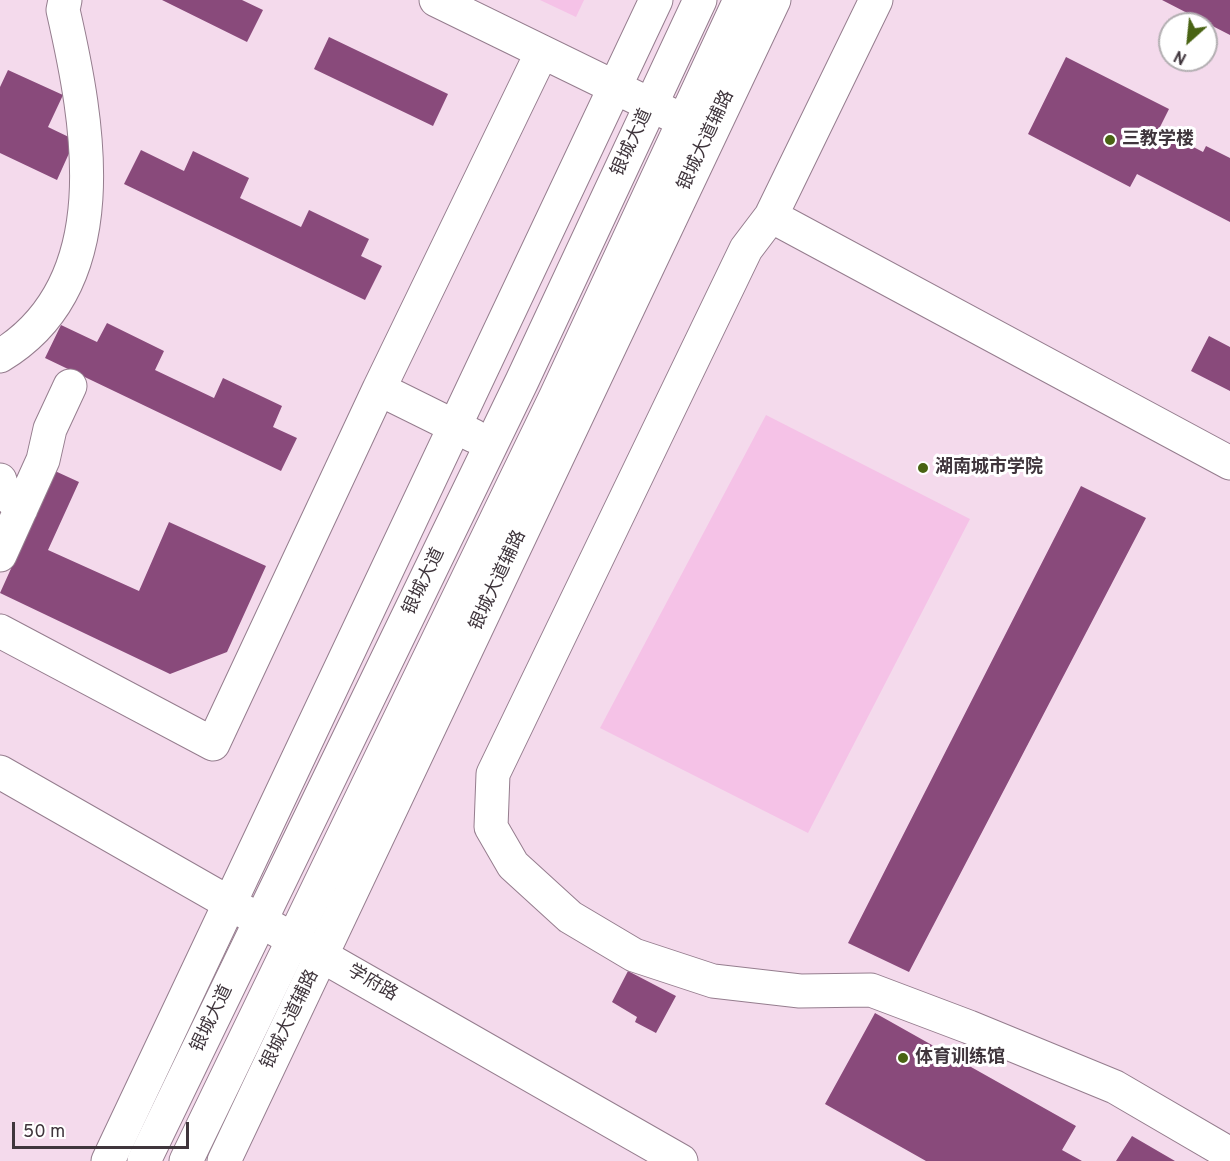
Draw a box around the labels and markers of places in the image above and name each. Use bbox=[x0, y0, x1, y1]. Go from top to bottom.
place label: 三教学楼 bbox=[1122, 129, 1194, 151]
marker: 三教学楼 bbox=[1103, 133, 1117, 147]
place label: 湖南城市学院 bbox=[935, 457, 1043, 479]
marker: 湖南城市学院 bbox=[916, 461, 930, 475]
place label: 体育训练馆 bbox=[915, 1047, 1005, 1069]
marker: 体育训练馆 bbox=[896, 1051, 910, 1065]

